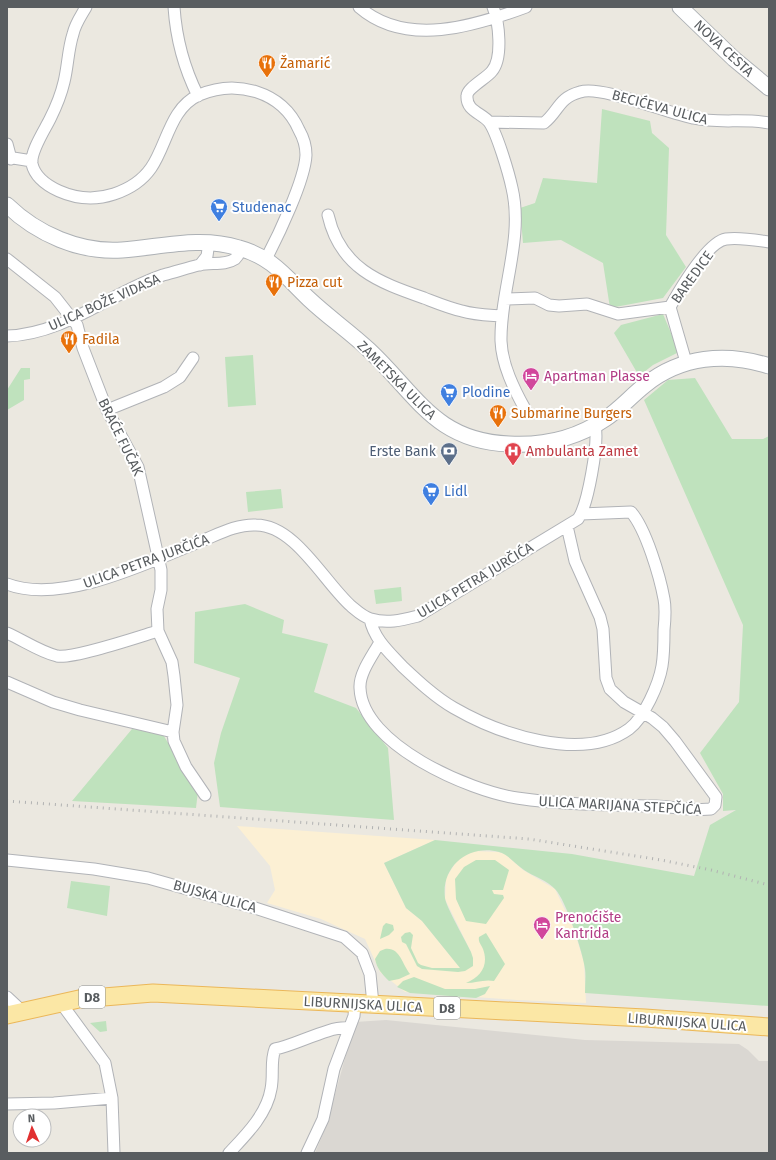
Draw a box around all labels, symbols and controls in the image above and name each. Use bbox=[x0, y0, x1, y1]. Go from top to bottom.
street label: NOVA CESTA bbox=[690, 16, 757, 80]
restaurant icon: Žamarić bbox=[257, 53, 277, 78]
place label: Žamarić bbox=[280, 54, 331, 72]
street label: BECIĆEVA ULICA bbox=[610, 86, 710, 128]
supermarket icon: Studenac bbox=[209, 197, 229, 222]
place label: Studenac bbox=[232, 199, 292, 216]
street label: BAREDICE bbox=[668, 248, 717, 307]
street label: ULICA BOŽE VIDASA bbox=[45, 269, 163, 335]
restaurant icon: Pizza cut bbox=[264, 272, 284, 297]
place label: Pizza cut bbox=[287, 274, 343, 291]
restaurant icon: Fadila bbox=[59, 329, 79, 354]
place label: Fadila bbox=[82, 331, 120, 348]
street label: ZAMETSKA ULICA bbox=[354, 337, 440, 423]
hotel icon: Apartman Plasse bbox=[521, 366, 541, 391]
place label: Apartman Plasse bbox=[544, 368, 650, 385]
supermarket icon: Plodine bbox=[439, 382, 459, 407]
place label: Plodine bbox=[462, 384, 510, 401]
street label: BRAĆE FUČAK bbox=[94, 395, 148, 479]
restaurant icon: Submarine Burgers bbox=[488, 403, 508, 428]
place label: Submarine Burgers bbox=[511, 405, 632, 422]
bank icon: Erste Bank bbox=[439, 441, 459, 466]
hospital icon: Ambulanta Zamet bbox=[503, 441, 523, 466]
place label: Erste Bank bbox=[369, 443, 437, 460]
place label: Ambulanta Zamet bbox=[526, 443, 639, 460]
supermarket icon: Lidl bbox=[421, 481, 441, 506]
place label: Lidl bbox=[444, 483, 467, 500]
street label: ULICA PETRA JURČIĆA bbox=[81, 530, 211, 592]
street label: ULICA PETRA JURČIĆA bbox=[413, 538, 537, 622]
street label: ULICA MARIJANA STEPČIĆA bbox=[538, 792, 702, 818]
street label: BUJSKA ULICA bbox=[171, 876, 258, 916]
place label: Prenoćište Kantrida bbox=[555, 909, 622, 942]
hotel icon: Prenoćište Kantrida bbox=[532, 915, 552, 940]
road number: D8 bbox=[79, 986, 105, 1008]
street label: LIBURNIJSKA ULICA bbox=[303, 993, 423, 1016]
road number: D8 bbox=[434, 997, 460, 1019]
street label: LIBURNIJSKA ULICA bbox=[627, 1010, 747, 1035]
north arrow bbox=[12, 1108, 52, 1148]
text: N bbox=[28, 1112, 35, 1125]

